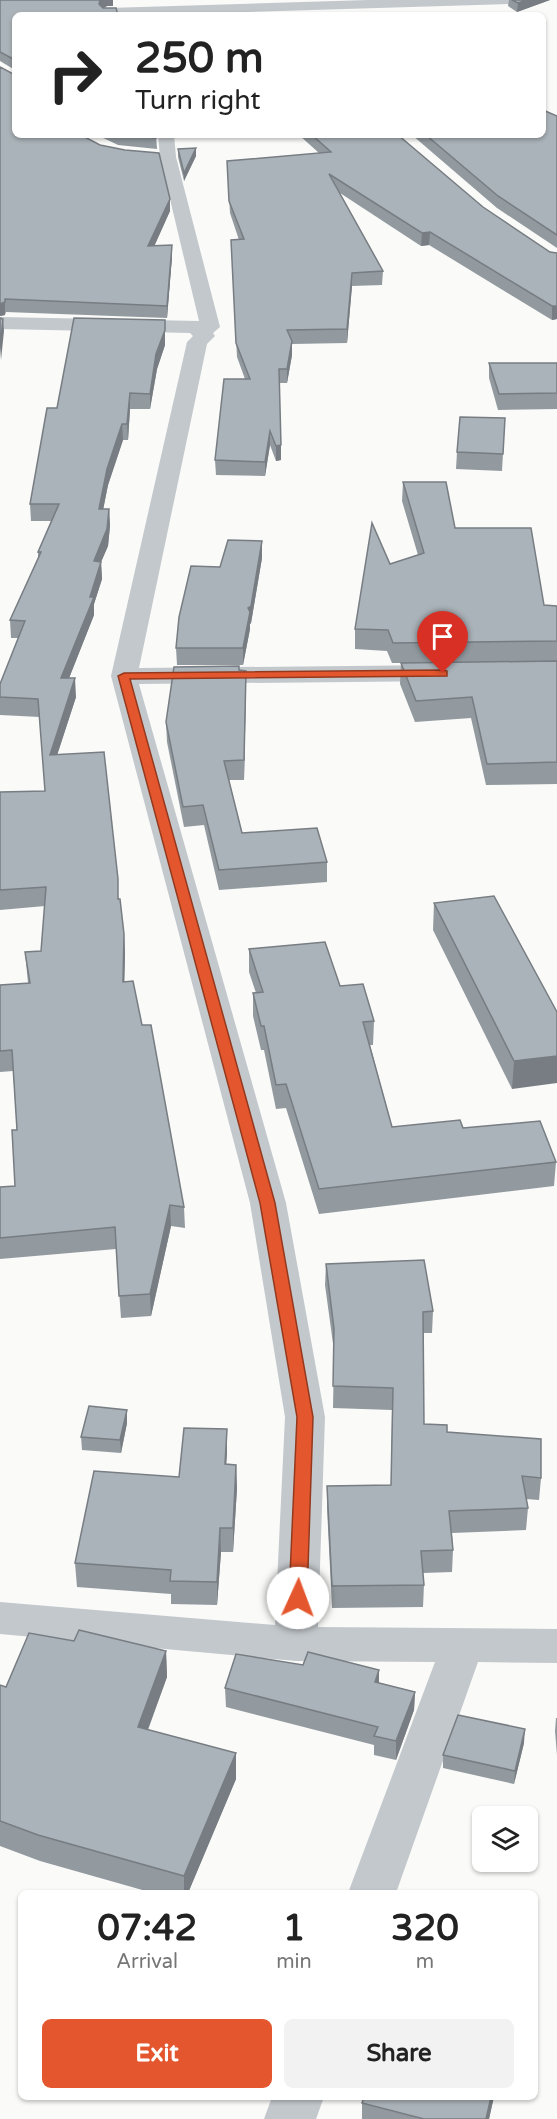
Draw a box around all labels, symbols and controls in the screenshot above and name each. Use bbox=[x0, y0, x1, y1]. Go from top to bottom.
text: 250 m bbox=[135, 33, 264, 84]
icon: right bbox=[36, 36, 114, 114]
text: Turn right bbox=[135, 84, 261, 117]
pin bbox=[417, 611, 468, 673]
icon: arrive bbox=[426, 620, 459, 653]
position arrow bbox=[266, 1566, 330, 1630]
map controls bbox=[472, 1806, 538, 1872]
button: layers bbox=[472, 1806, 538, 1872]
text: 07:42 bbox=[97, 1907, 197, 1950]
text: 1 bbox=[283, 1907, 305, 1950]
text: 320 bbox=[391, 1907, 459, 1950]
text: Arrival bbox=[116, 1950, 178, 1974]
text: min bbox=[276, 1950, 312, 1974]
text: m bbox=[416, 1950, 434, 1974]
button: Exit bbox=[42, 2019, 272, 2088]
button: Share bbox=[284, 2019, 514, 2088]

